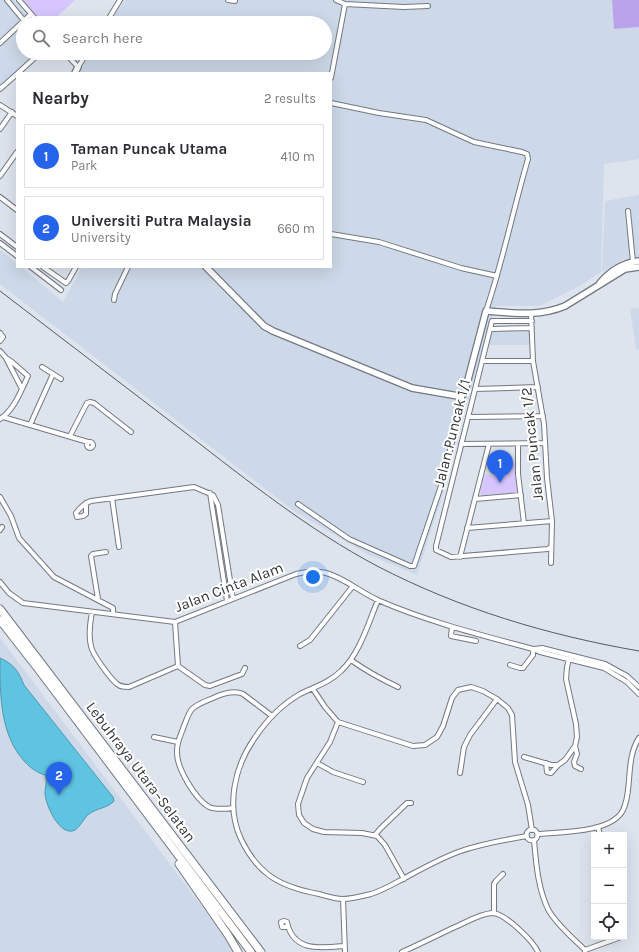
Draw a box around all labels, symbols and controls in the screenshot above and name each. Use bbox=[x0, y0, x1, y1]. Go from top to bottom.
search box bbox=[16, 16, 332, 60]
icon: search bbox=[30, 27, 52, 49]
text: Search here bbox=[62, 29, 143, 47]
text: Nearby bbox=[32, 88, 89, 108]
text: 2 results bbox=[264, 91, 316, 106]
text: Taman Puncak Utama bbox=[71, 140, 227, 158]
text: 1 bbox=[44, 149, 48, 164]
text: 410 m bbox=[280, 149, 315, 164]
text: Park bbox=[71, 158, 97, 173]
text: Universiti Putra Malaysia bbox=[71, 212, 252, 230]
text: 2 bbox=[42, 221, 50, 236]
text: 660 m bbox=[277, 221, 315, 236]
text: University bbox=[71, 230, 131, 245]
street label: Jalan Puncak 1/1 bbox=[430, 377, 474, 489]
street label: Jalan Puncak 1/2 bbox=[517, 386, 547, 502]
pin: 1 bbox=[487, 450, 513, 483]
street label: Jalan Cinta Alam bbox=[172, 558, 286, 616]
your location bbox=[303, 567, 323, 587]
street label: Lebuhraya Utara–Selatan bbox=[82, 698, 200, 846]
pin: 2 bbox=[46, 762, 72, 795]
map controls bbox=[591, 832, 627, 940]
button: + bbox=[591, 832, 627, 868]
button: − bbox=[591, 868, 627, 904]
button: locate bbox=[591, 904, 627, 940]

